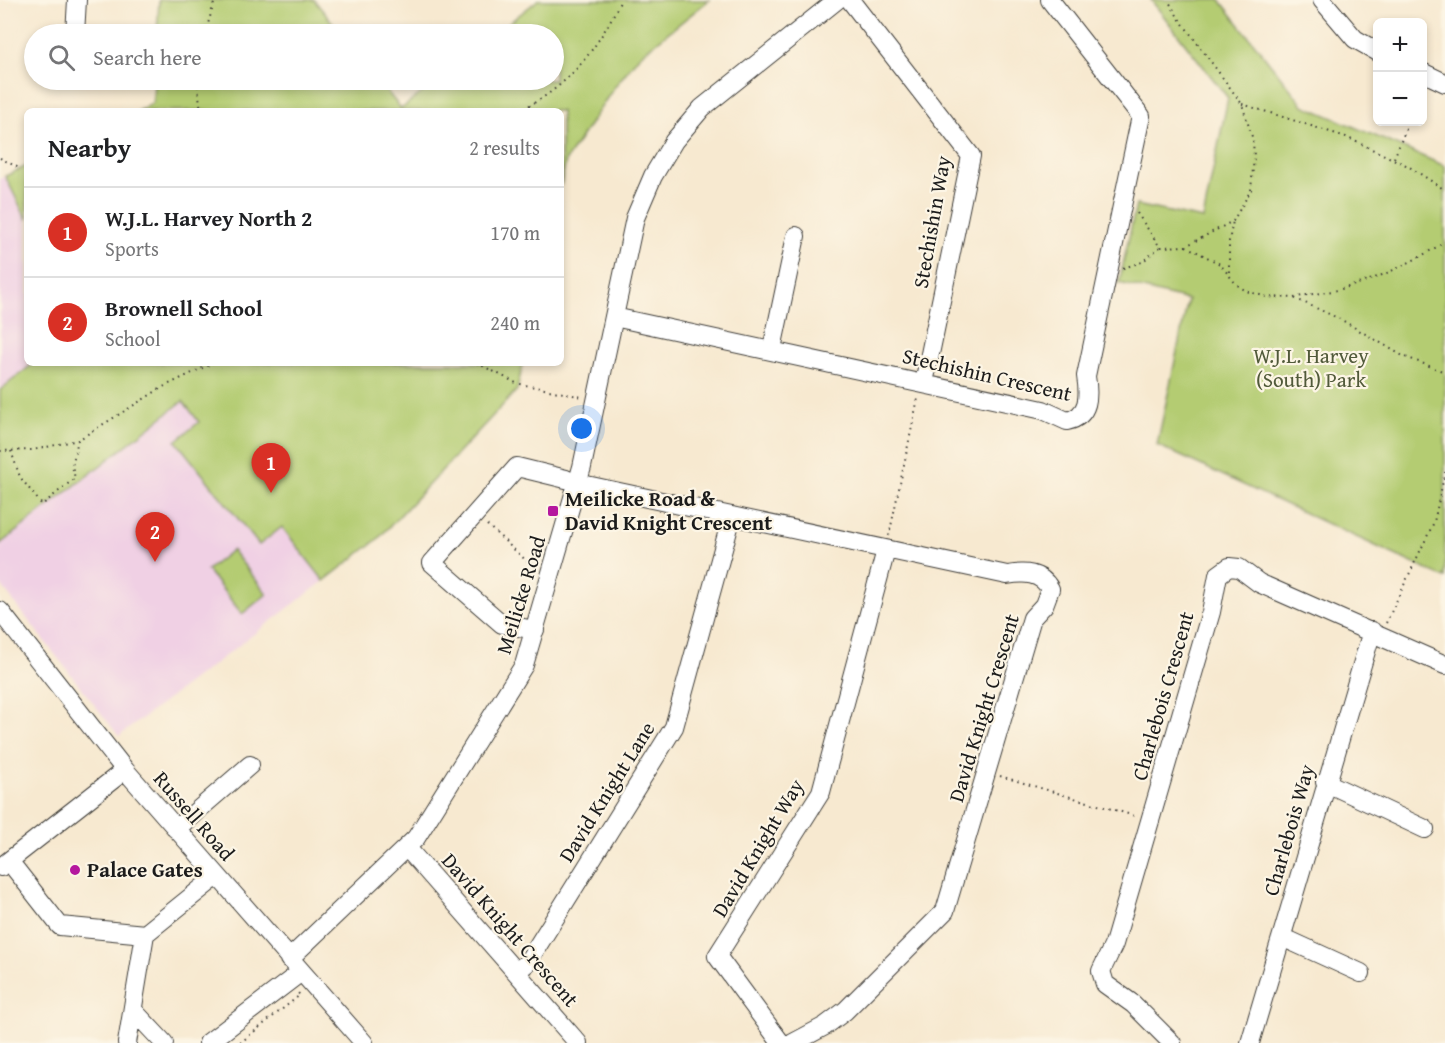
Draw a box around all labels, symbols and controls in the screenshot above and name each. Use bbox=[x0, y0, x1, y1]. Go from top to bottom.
map controls bbox=[1373, 18, 1427, 126]
button: + bbox=[1373, 18, 1427, 72]
search box bbox=[24, 24, 564, 90]
icon: search bbox=[45, 41, 78, 74]
text: Search here bbox=[93, 41, 202, 73]
button: − bbox=[1373, 72, 1427, 126]
text: Nearby bbox=[48, 128, 131, 167]
text: 2 results bbox=[469, 133, 540, 162]
street label: Stechishin Way bbox=[905, 153, 959, 291]
text: W.J.L. Harvey North 2 bbox=[105, 202, 312, 234]
text: 1 bbox=[62, 218, 73, 247]
text: 170 m bbox=[490, 218, 540, 247]
text: Sports bbox=[105, 234, 159, 263]
text: Brownell School bbox=[105, 292, 263, 324]
text: 2 bbox=[62, 308, 73, 337]
text: 240 m bbox=[490, 308, 540, 337]
text: School bbox=[105, 324, 161, 353]
street label: Stechishin Crescent bbox=[899, 340, 1075, 409]
park label: W.J.L. Harvey (South) Park bbox=[1253, 340, 1369, 395]
your location bbox=[567, 414, 596, 443]
pin: 1 bbox=[252, 444, 290, 493]
place label: Meilicke Road & David Knight Crescent bbox=[565, 483, 772, 538]
marker: Meilicke Road & David Knight Crescent bbox=[546, 504, 560, 518]
pin: 2 bbox=[136, 512, 174, 562]
street label: Meilicke Road bbox=[488, 531, 553, 658]
street label: Charlebois Crescent bbox=[1124, 607, 1202, 784]
street label: David Knight Crescent bbox=[940, 609, 1027, 806]
street label: David Knight Lane bbox=[551, 715, 662, 868]
street label: Charlebois Way bbox=[1255, 760, 1322, 899]
street label: Russell Road bbox=[146, 764, 243, 868]
street label: David Knight Way bbox=[704, 772, 811, 923]
street label: David Knight Crescent bbox=[435, 846, 587, 1014]
place label: Palace Gates bbox=[87, 854, 203, 885]
marker: Palace Gates bbox=[68, 863, 82, 877]

